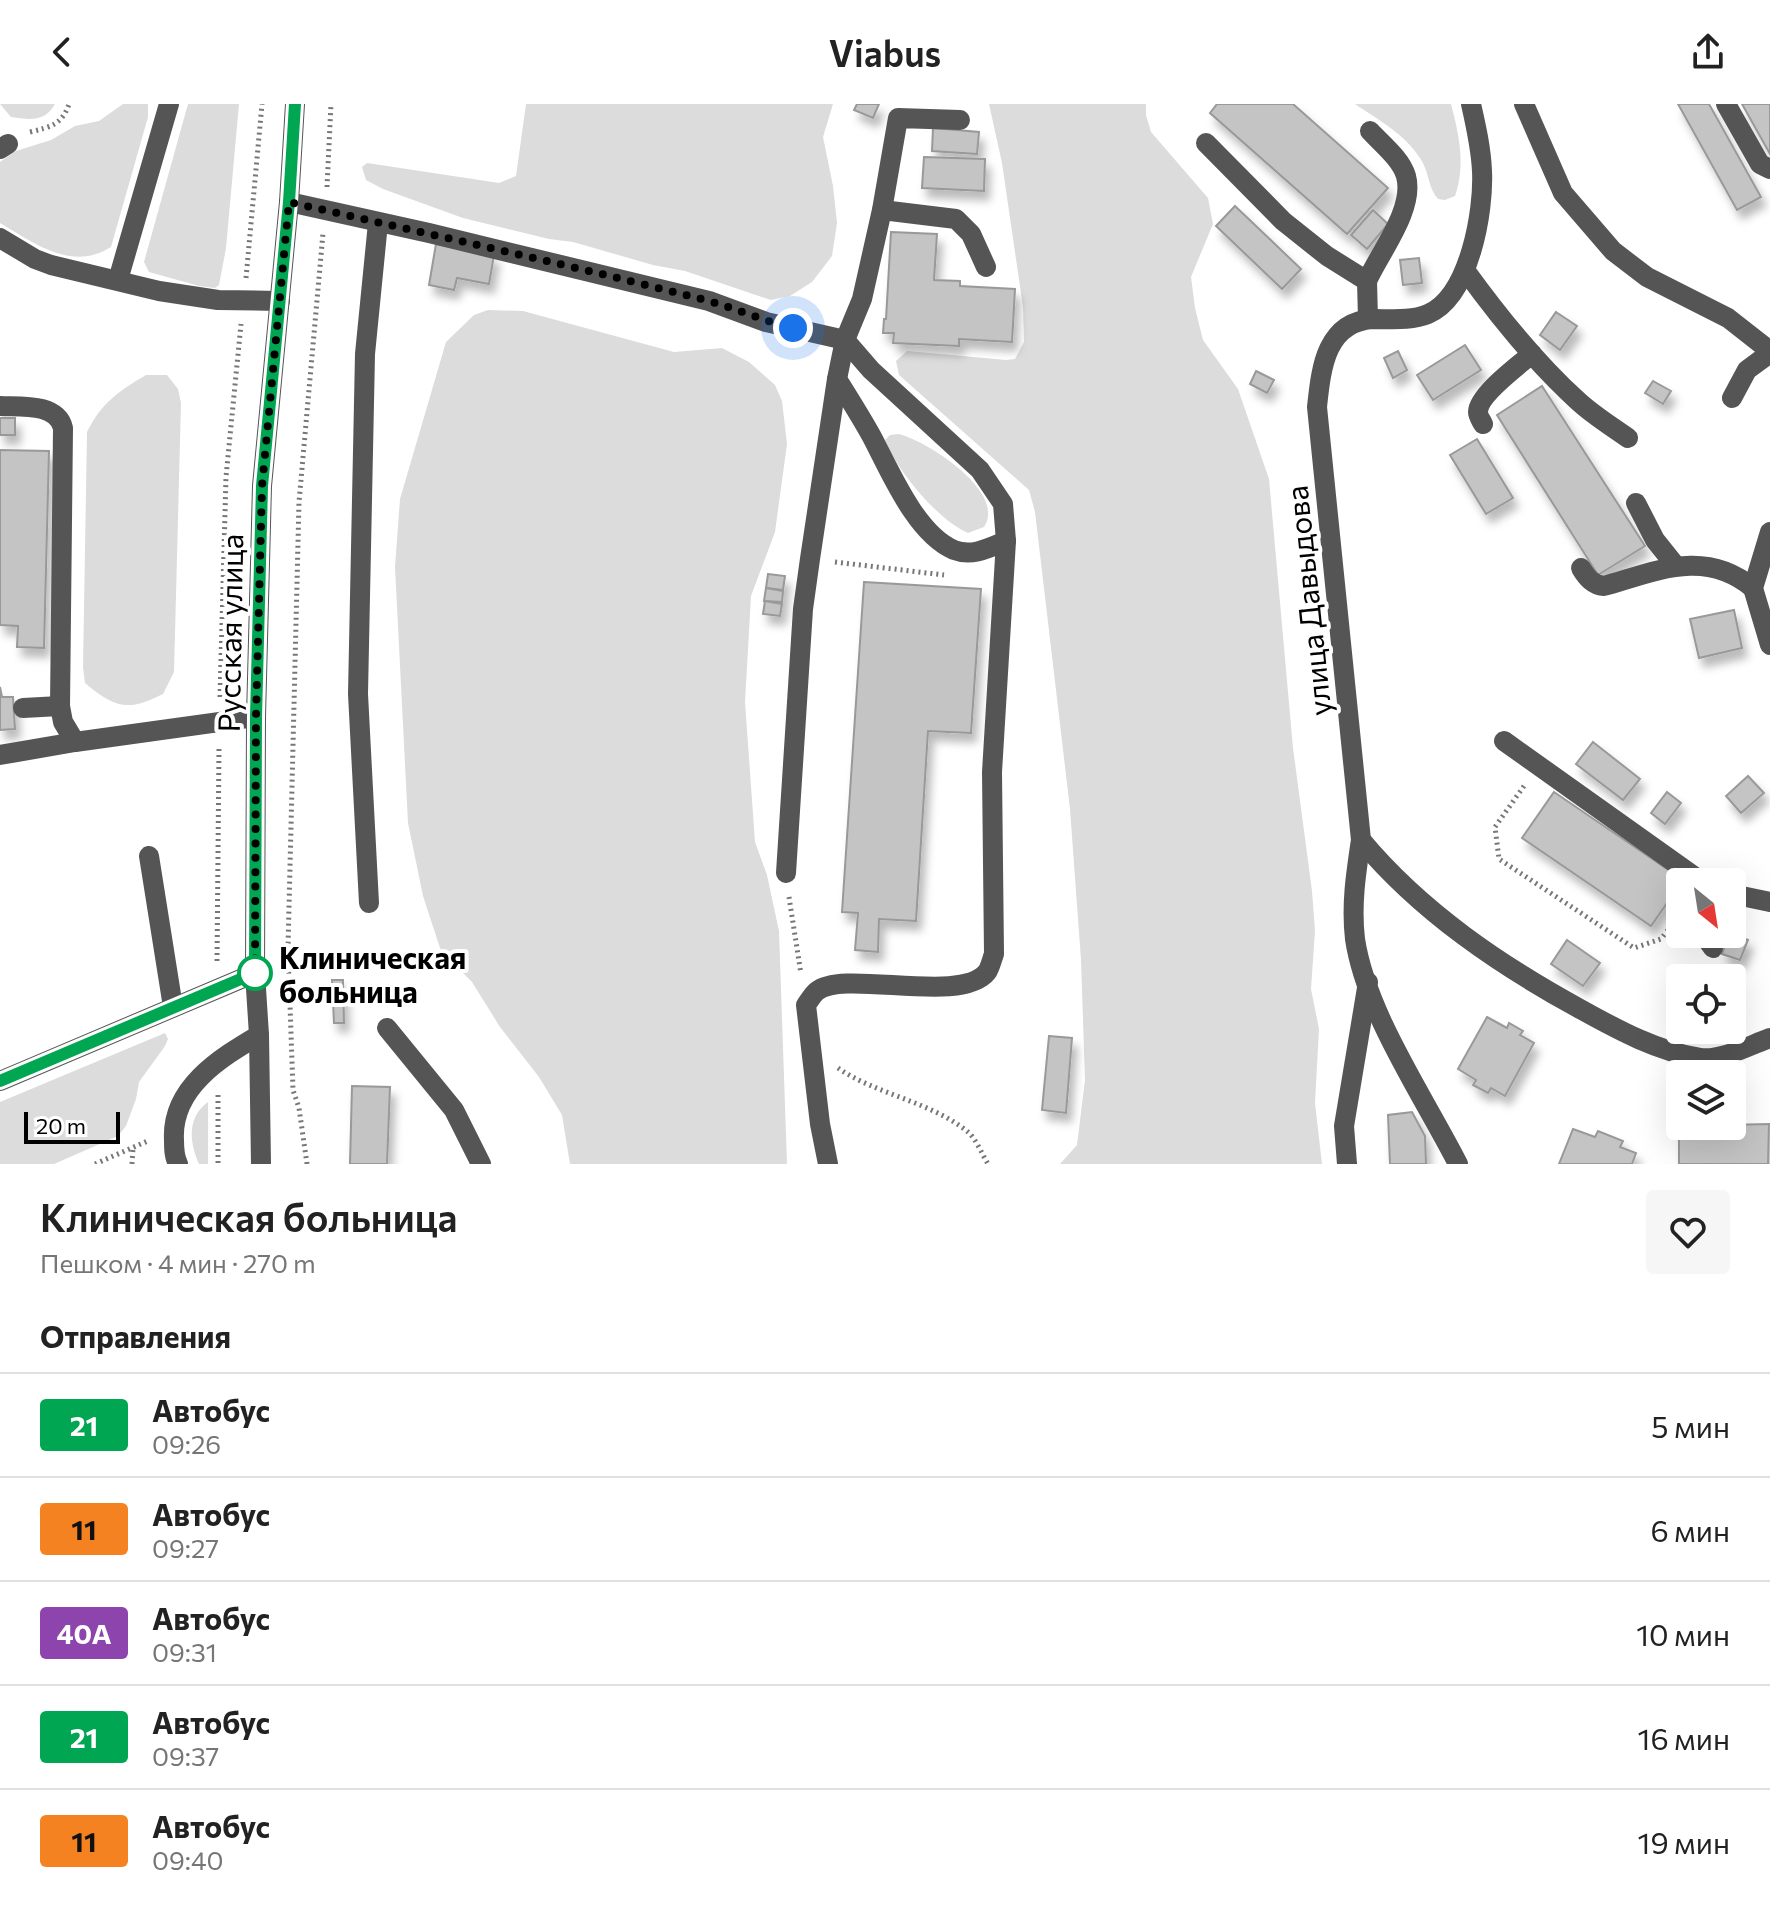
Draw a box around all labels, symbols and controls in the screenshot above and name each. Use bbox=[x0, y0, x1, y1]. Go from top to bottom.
icon: back bbox=[40, 30, 84, 74]
text: Viabus bbox=[829, 30, 941, 74]
icon: share bbox=[1686, 30, 1730, 74]
your location bbox=[773, 308, 813, 348]
street label: улица Давыдова bbox=[1277, 484, 1337, 718]
street label: Русская улица bbox=[209, 533, 249, 733]
north arrow bbox=[1666, 868, 1746, 948]
map controls bbox=[1666, 868, 1746, 1140]
place label: Клиническая больница bbox=[279, 938, 466, 1009]
marker: Клиническая больница bbox=[238, 956, 272, 990]
button: locate bbox=[1666, 964, 1746, 1044]
button: layers bbox=[1666, 1060, 1746, 1140]
scale bar bbox=[24, 1108, 120, 1144]
text: 20 m bbox=[36, 1112, 86, 1139]
button: heart bbox=[1646, 1190, 1730, 1274]
text: Клиническая больница bbox=[40, 1193, 457, 1240]
text: Пешком · 4 мин · 270 m bbox=[40, 1247, 316, 1278]
text: Отправления bbox=[40, 1317, 231, 1354]
text: Автобус bbox=[152, 1391, 270, 1428]
text: 5 мин bbox=[1651, 1407, 1730, 1444]
text: 21 bbox=[70, 1408, 98, 1442]
text: 09:26 bbox=[152, 1428, 221, 1459]
text: Автобус bbox=[152, 1495, 270, 1532]
text: 6 мин bbox=[1650, 1511, 1730, 1548]
text: 11 bbox=[71, 1512, 97, 1546]
text: 09:27 bbox=[152, 1532, 219, 1563]
text: Автобус bbox=[152, 1599, 270, 1636]
text: 10 мин bbox=[1636, 1615, 1730, 1652]
text: 40А bbox=[56, 1616, 112, 1650]
text: 09:31 bbox=[152, 1636, 217, 1667]
text: Автобус bbox=[152, 1703, 270, 1740]
text: 16 мин bbox=[1638, 1719, 1730, 1756]
text: 21 bbox=[70, 1720, 98, 1754]
text: 09:37 bbox=[152, 1740, 219, 1771]
text: Автобус bbox=[152, 1807, 270, 1844]
text: 19 мин bbox=[1638, 1823, 1730, 1860]
text: 11 bbox=[71, 1824, 97, 1858]
text: 09:40 bbox=[152, 1844, 223, 1875]

